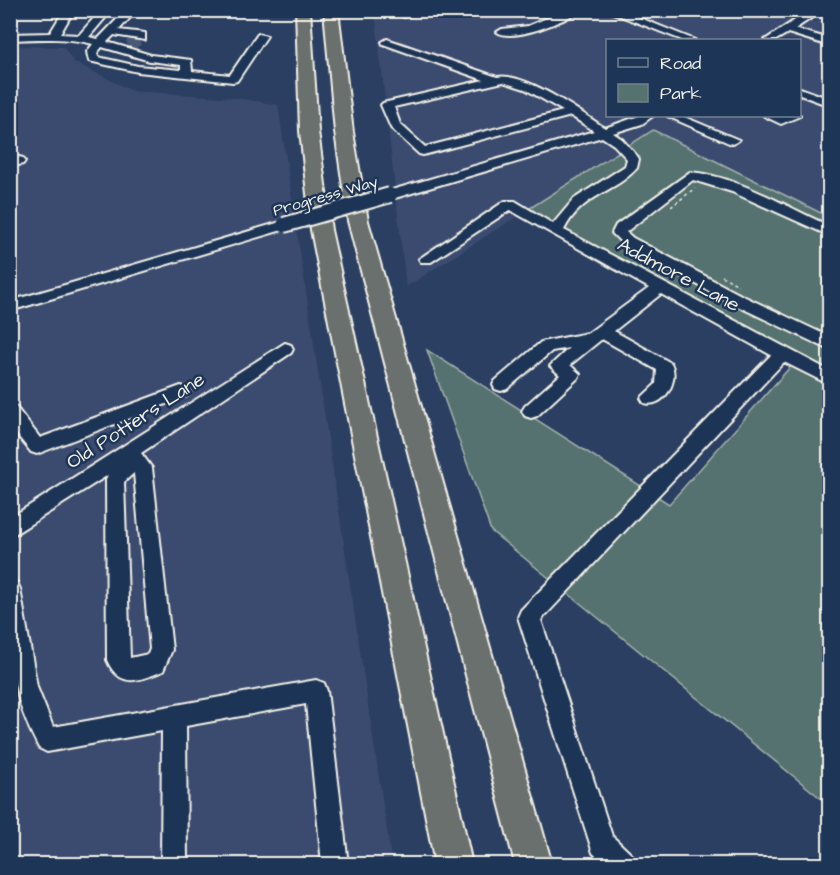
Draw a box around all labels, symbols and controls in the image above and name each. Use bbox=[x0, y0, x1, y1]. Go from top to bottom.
legend bbox=[606, 39, 801, 117]
text: Road bbox=[660, 51, 701, 76]
text: Park bbox=[660, 81, 702, 106]
street label: Progress Way bbox=[270, 170, 381, 222]
street label: Addmore Lane bbox=[612, 231, 745, 319]
street label: Old Potters Lane bbox=[61, 366, 210, 476]

